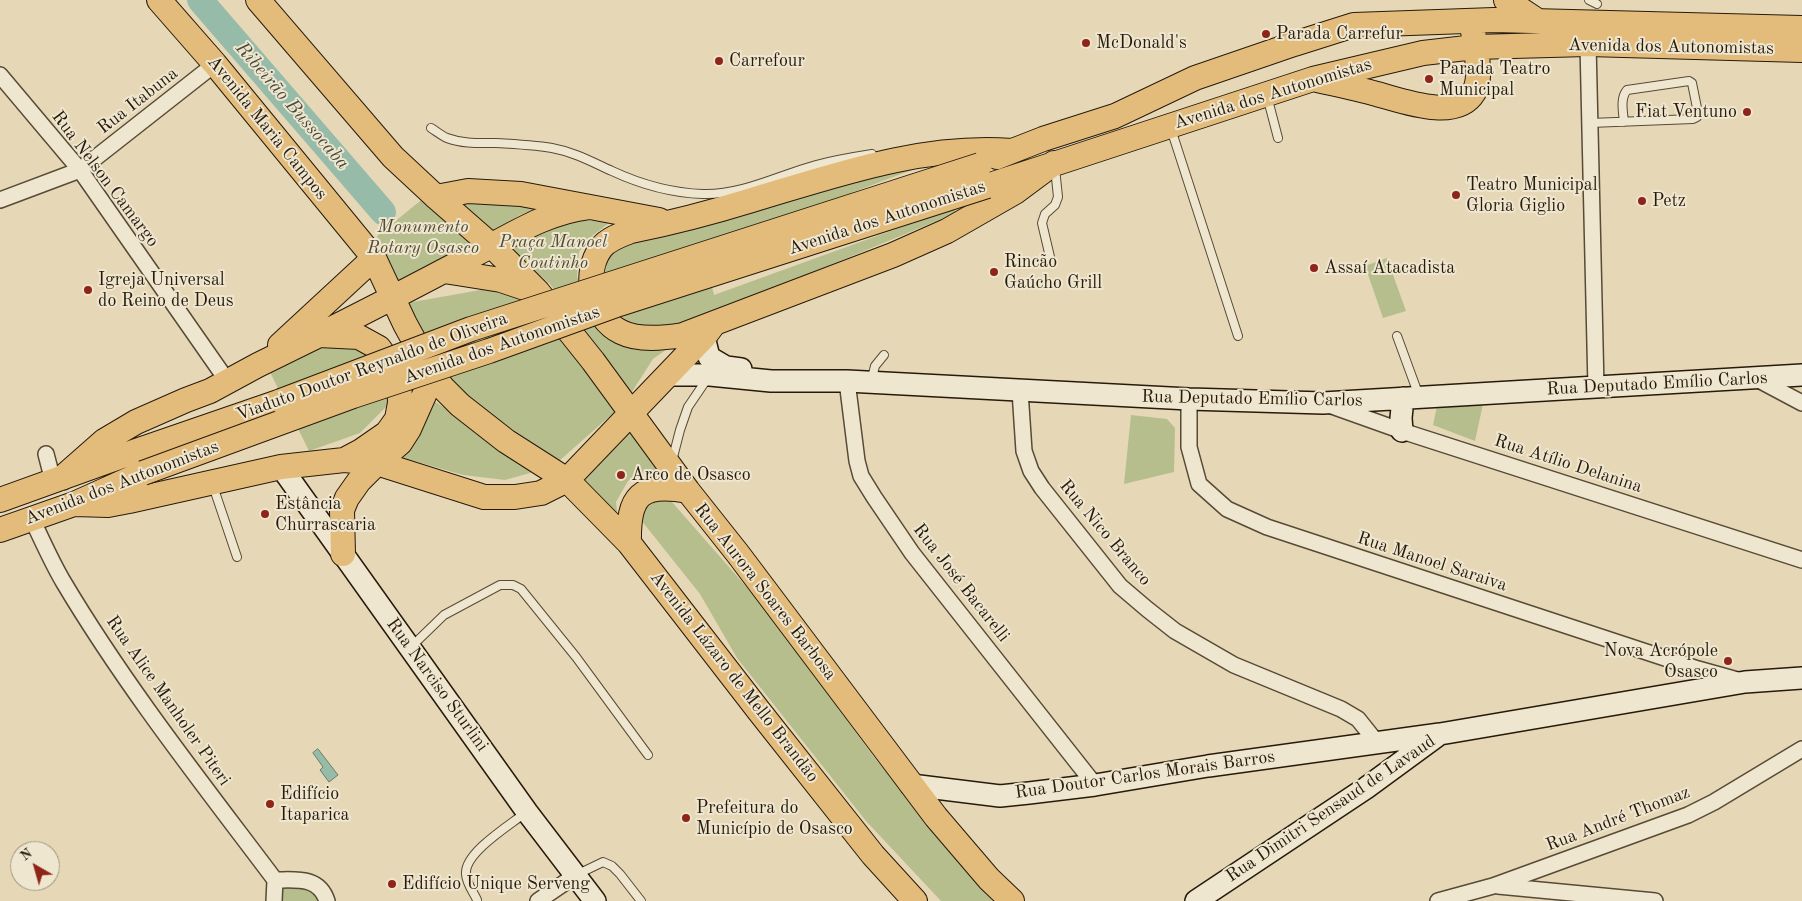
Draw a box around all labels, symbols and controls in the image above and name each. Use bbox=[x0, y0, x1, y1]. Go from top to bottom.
place label: Parada Carrefur bbox=[1276, 23, 1403, 45]
marker: Parada Carrefur bbox=[1260, 28, 1272, 40]
place label: McDonald's bbox=[1096, 32, 1187, 54]
street label: Avenida dos Autonomistas bbox=[1568, 34, 1774, 60]
water label: Ribeirão Bussocaba bbox=[230, 37, 354, 175]
marker: McDonald's bbox=[1080, 37, 1092, 49]
place label: Carrefour bbox=[729, 50, 805, 72]
street label: Avenida Maria Campos bbox=[202, 52, 332, 204]
street label: Avenida dos Autonomistas bbox=[1171, 54, 1375, 134]
marker: Carrefour bbox=[713, 55, 725, 67]
place label: Parada Teatro Municipal bbox=[1439, 58, 1550, 100]
street label: Rua Itabuna bbox=[93, 63, 183, 139]
marker: Parada Teatro Municipal bbox=[1423, 73, 1435, 85]
place label: Fiat Ventuno bbox=[1635, 101, 1737, 123]
marker: Fiat Ventuno bbox=[1741, 106, 1753, 118]
street label: Rua Nelson Camargo bbox=[47, 107, 163, 251]
place label: Teatro Municipal Gloria Giglio bbox=[1466, 174, 1598, 216]
street label: Avenida dos Autonomistas bbox=[786, 176, 988, 260]
marker: Teatro Municipal Gloria Giglio bbox=[1450, 189, 1462, 201]
place label: Petz bbox=[1652, 190, 1686, 212]
marker: Petz bbox=[1636, 195, 1648, 207]
park label: Monumento Rotary Osasco bbox=[367, 216, 479, 258]
park label: Praça Manoel Coutinho bbox=[499, 231, 607, 274]
place label: Rincão Gaúcho Grill bbox=[1004, 251, 1102, 294]
place label: Assaí Atacadista bbox=[1324, 257, 1455, 279]
marker: Assaí Atacadista bbox=[1308, 262, 1320, 274]
marker: Rincão Gaúcho Grill bbox=[988, 266, 1000, 278]
place label: Igreja Universal do Reino de Deus bbox=[98, 269, 234, 312]
marker: Igreja Universal do Reino de Deus bbox=[82, 284, 94, 296]
street label: Avenida dos Autonomistas bbox=[401, 301, 603, 389]
street label: Viaduto Doutor Reynaldo de Oliveira bbox=[233, 308, 511, 426]
street label: Rua Deputado Emílio Carlos bbox=[1546, 367, 1768, 401]
street label: Rua Deputado Emílio Carlos bbox=[1141, 386, 1363, 412]
street label: Rua Atílio Delanina bbox=[1491, 430, 1645, 498]
street label: Avenida dos Autonomistas bbox=[22, 436, 222, 530]
place label: Arco de Osasco bbox=[631, 464, 751, 486]
marker: Arco de Osasco bbox=[615, 469, 627, 481]
street label: Rua Nico Branco bbox=[1054, 475, 1156, 591]
place label: Estância Churrascaria bbox=[275, 493, 376, 536]
street label: Rua Aurora Soares Barbosa bbox=[689, 499, 841, 685]
marker: Estância Churrascaria bbox=[259, 508, 271, 520]
street label: Rua José Bacarelli bbox=[908, 519, 1014, 647]
street label: Rua Manoel Saraiva bbox=[1354, 528, 1510, 596]
street label: Avenida Lázaro de Mello Brandão bbox=[645, 567, 823, 787]
street label: Rua Alice Manholer Piteri bbox=[101, 612, 235, 790]
street label: Rua Narciso Sturlini bbox=[381, 614, 493, 756]
place label: Nova Acrópole Osasco bbox=[1604, 640, 1718, 682]
marker: Nova Acrópole Osasco bbox=[1722, 655, 1734, 667]
street label: Rua Dimitri Sensaud de Lavaud bbox=[1222, 731, 1440, 887]
street label: Rua Doutor Carlos Morais Barros bbox=[1014, 746, 1276, 804]
street label: Rua André Thomaz bbox=[1543, 782, 1693, 856]
place label: Edifício Itaparica bbox=[280, 783, 349, 826]
place label: Prefeitura do Município de Osasco bbox=[696, 797, 853, 840]
marker: Edifício Itaparica bbox=[264, 798, 276, 810]
marker: Prefeitura do Município de Osasco bbox=[680, 812, 692, 824]
north arrow bbox=[10, 841, 60, 891]
text: N bbox=[18, 846, 35, 864]
place label: Edifício Unique Serveng bbox=[402, 873, 590, 895]
marker: Edifício Unique Serveng bbox=[386, 878, 398, 890]

